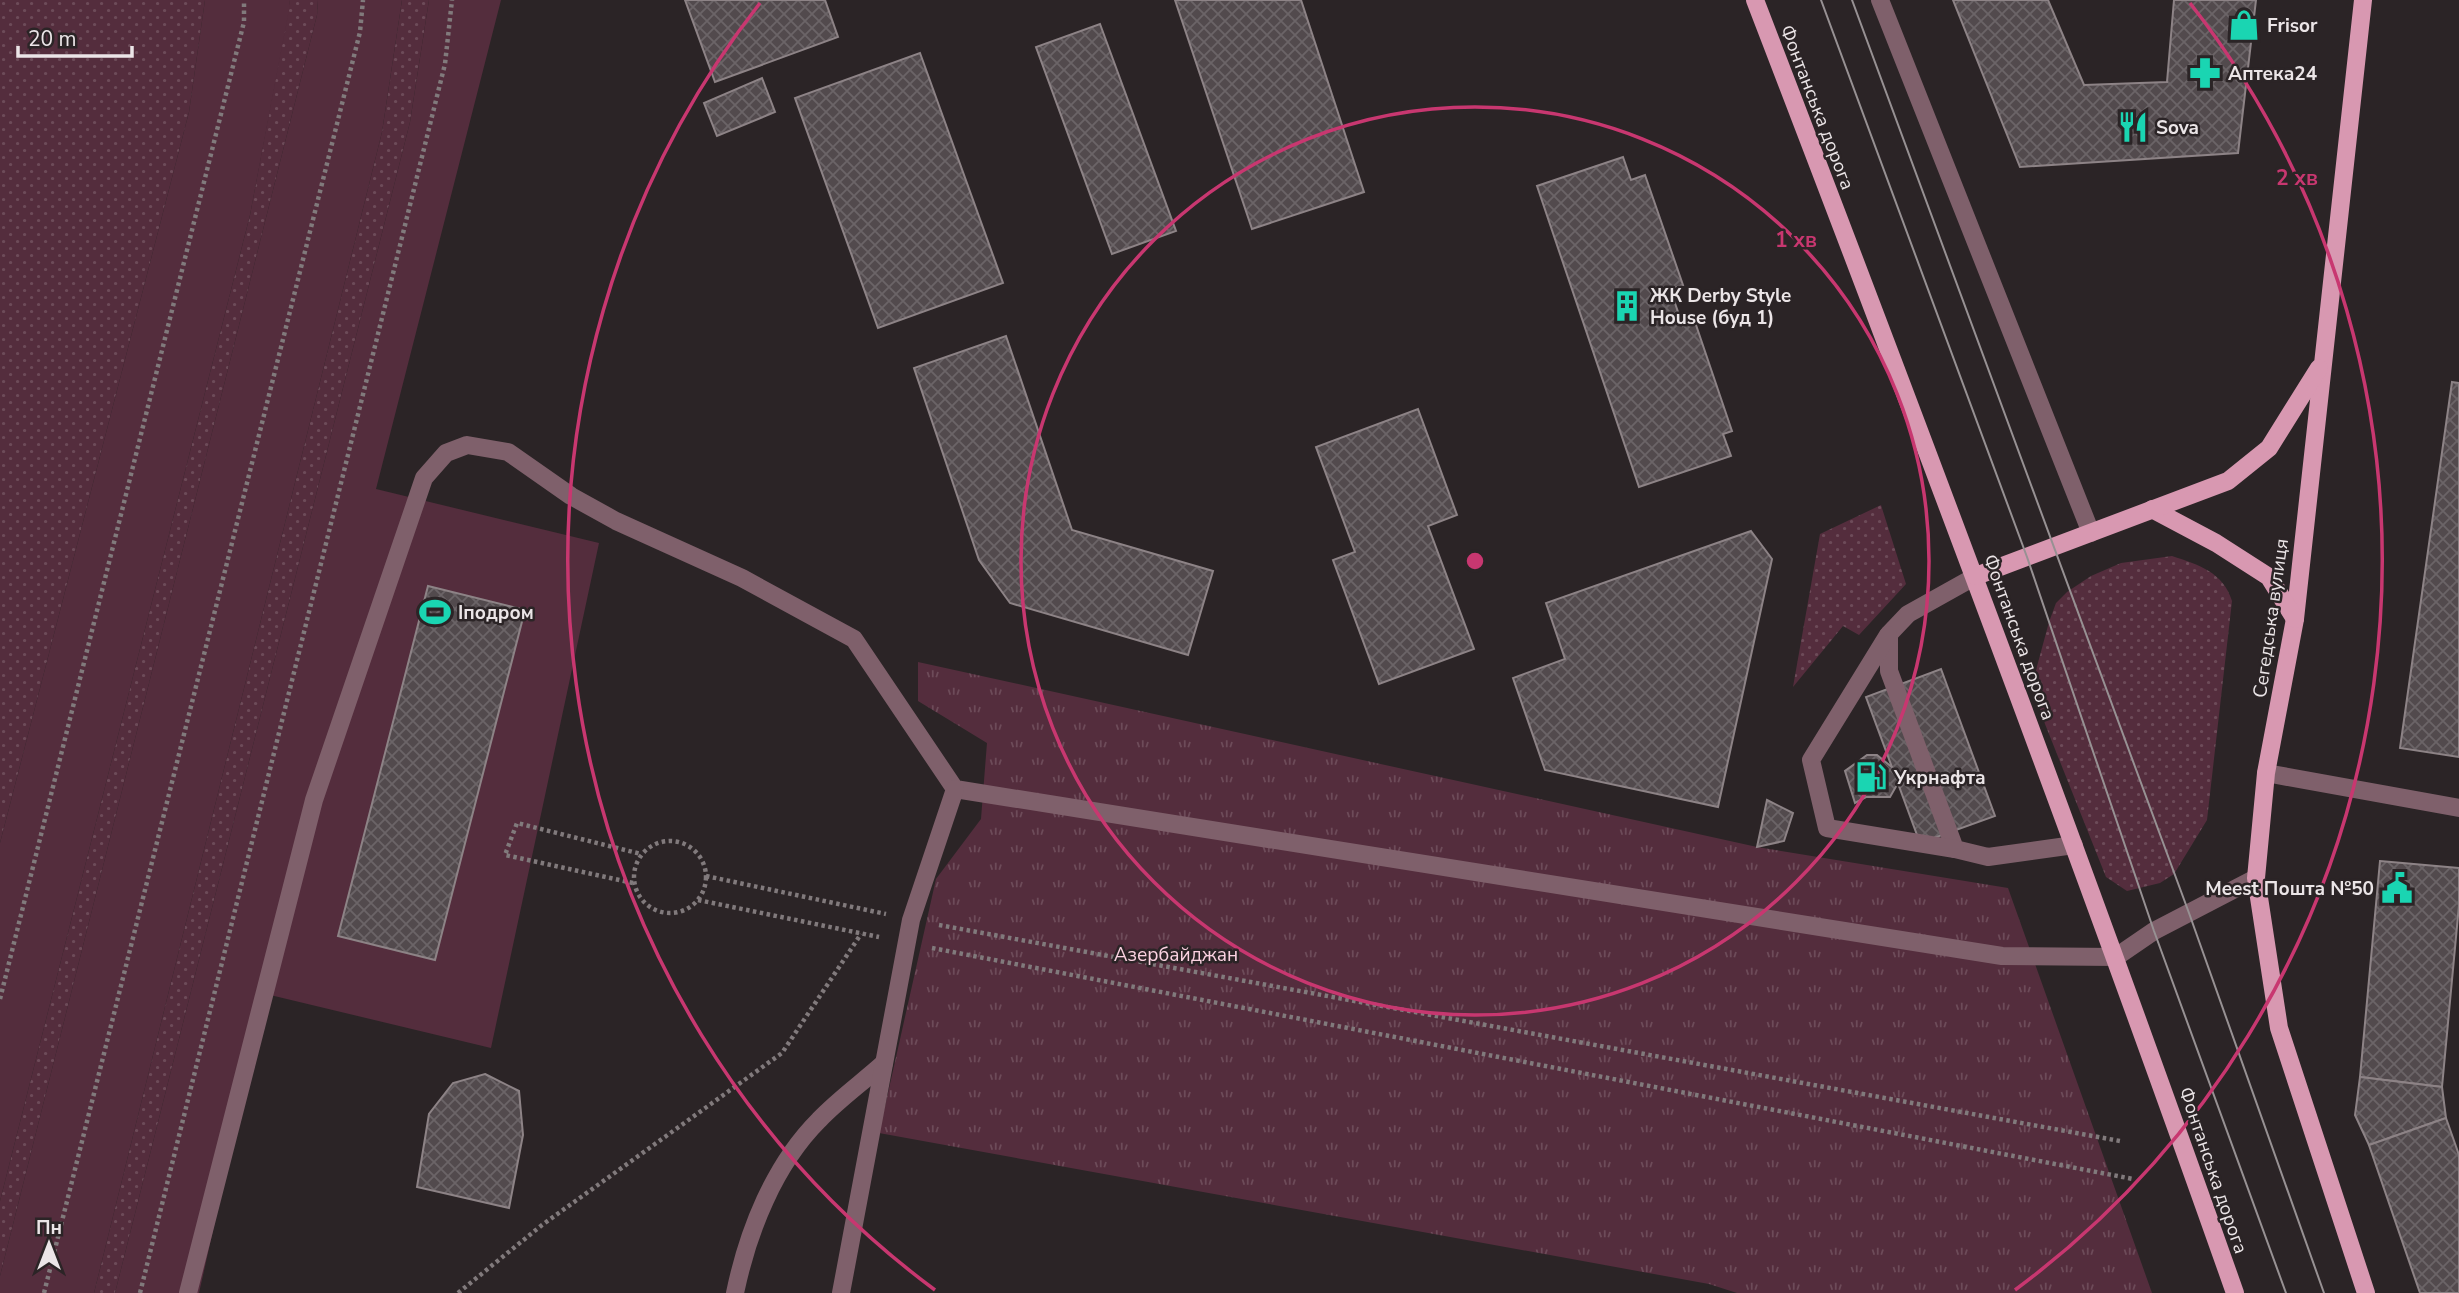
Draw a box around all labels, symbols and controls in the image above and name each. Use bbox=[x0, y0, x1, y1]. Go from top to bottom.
shop icon: Frisor bbox=[2227, 8, 2261, 42]
place label: Frisor bbox=[2267, 13, 2318, 39]
scale bar bbox=[18, 14, 131, 58]
street label: Фонтанська дорога bbox=[1774, 21, 1860, 194]
text: 20 m bbox=[28, 25, 77, 53]
pharmacy icon: Аптека24 bbox=[2188, 56, 2222, 90]
place label: Аптека24 bbox=[2228, 61, 2317, 87]
restaurant icon: Sova bbox=[2116, 110, 2150, 144]
place label: Sova bbox=[2156, 115, 2199, 141]
text: 2 хв bbox=[2276, 164, 2318, 192]
text: 1 хв bbox=[1775, 226, 1817, 254]
place label: ЖК Derby Style House (буд 1) bbox=[1650, 283, 1791, 331]
building icon: ЖК Derby Style House (буд 1) bbox=[1610, 289, 1644, 323]
street label: Сегедська вулиця bbox=[2247, 537, 2295, 699]
centre of rings bbox=[1463, 549, 1487, 573]
street label: Фонтанська дорога bbox=[1977, 551, 2061, 724]
sports icon: Іподром bbox=[418, 595, 452, 629]
place label: Іподром bbox=[458, 600, 534, 626]
fuel station icon: Укрнафта bbox=[1854, 760, 1888, 794]
place label: Укрнафта bbox=[1893, 765, 1986, 791]
public building icon: Meest Пошта №50 bbox=[2380, 871, 2414, 905]
place label: Meest Пошта №50 bbox=[2205, 876, 2374, 902]
park label: Азербайджан bbox=[1114, 942, 1238, 968]
street label: Фонтанська дорога bbox=[2172, 1084, 2254, 1257]
north arrow bbox=[14, 1209, 84, 1279]
text: Пн bbox=[36, 1215, 62, 1241]

